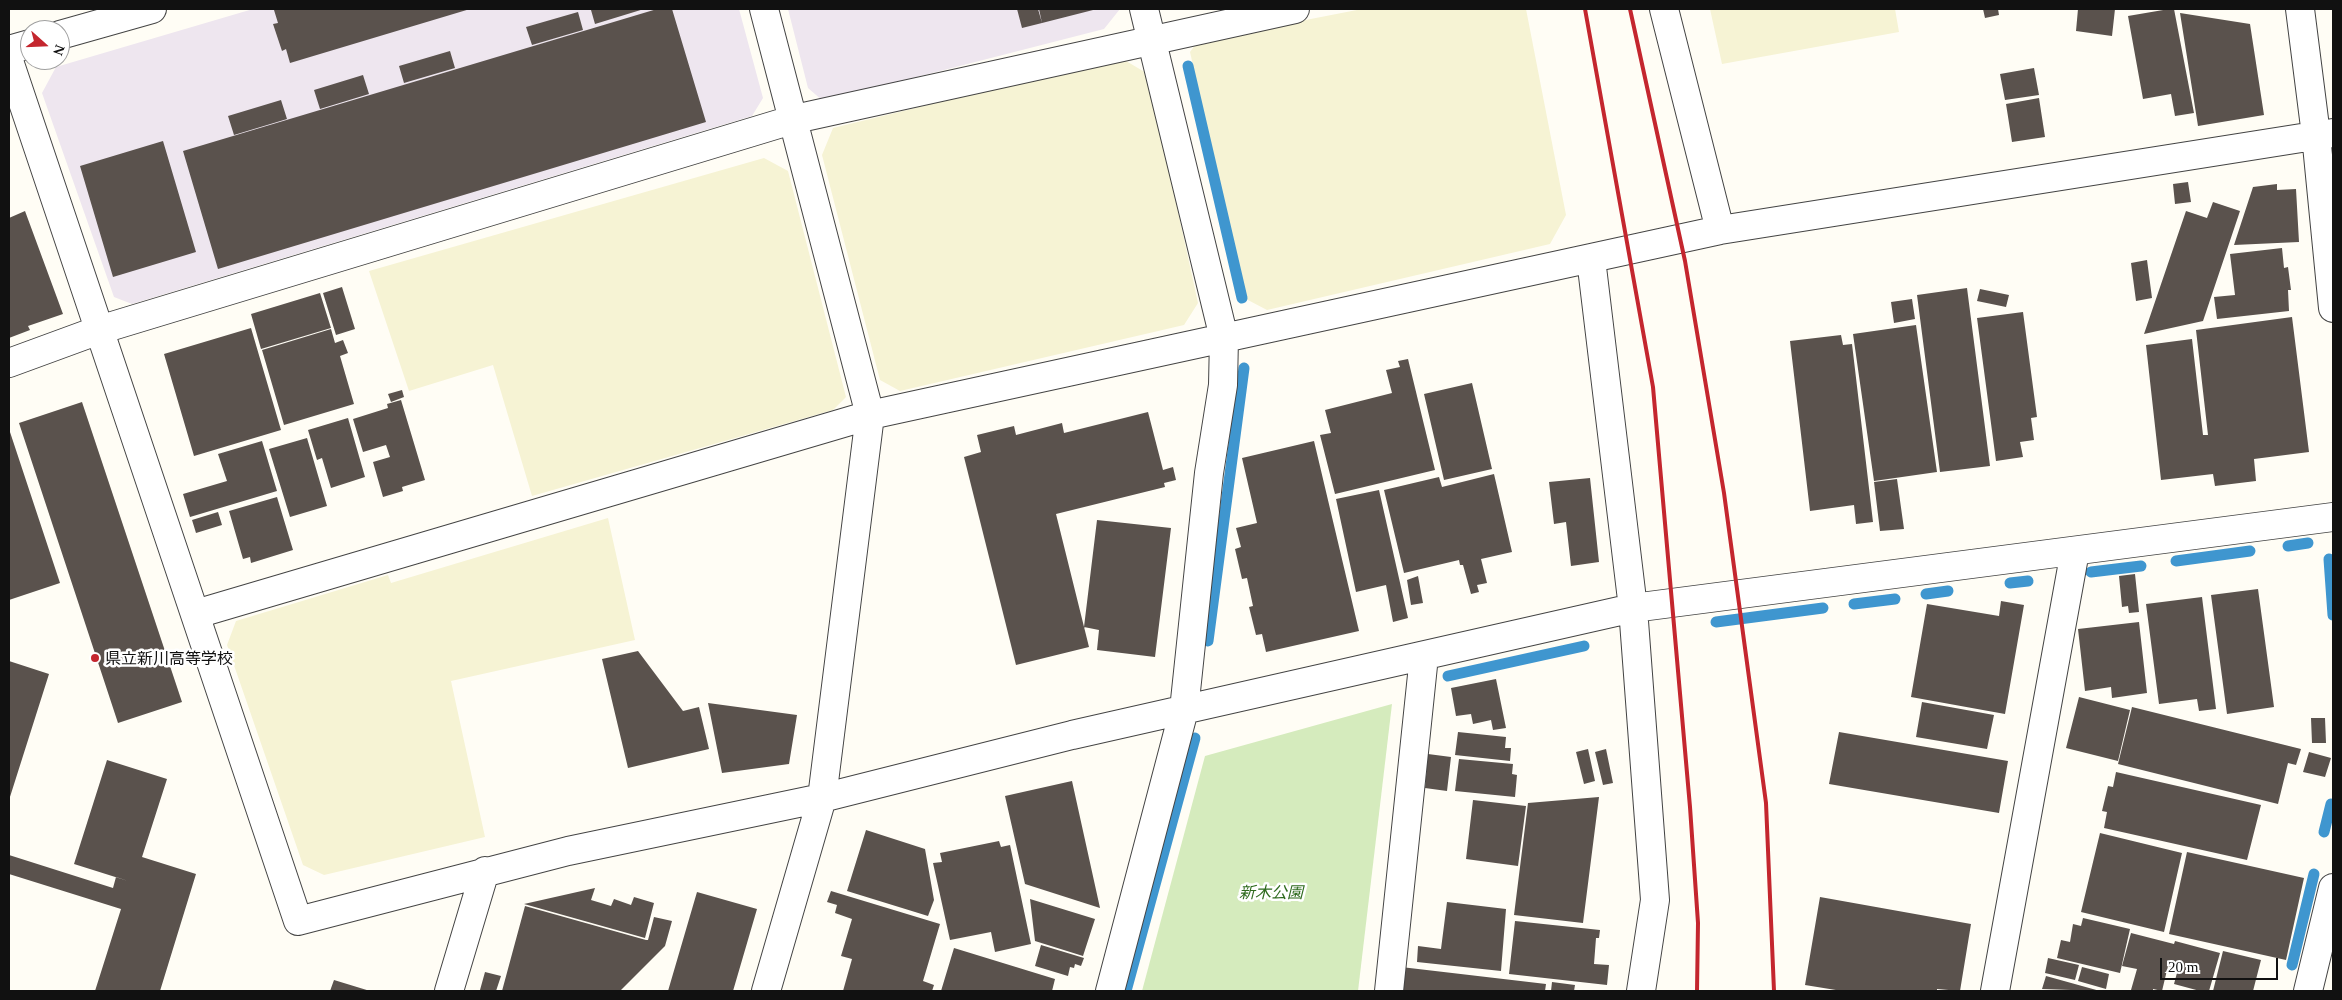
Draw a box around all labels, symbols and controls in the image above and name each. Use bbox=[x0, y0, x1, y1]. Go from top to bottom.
north arrow bbox=[20, 20, 70, 70]
text: N bbox=[50, 43, 67, 57]
place label: 県立新川高等学校 bbox=[105, 648, 233, 668]
marker: 県立新川高等学校 bbox=[89, 652, 101, 664]
park label: 新木公園 bbox=[1239, 882, 1303, 902]
scale bar bbox=[2162, 948, 2280, 980]
text: 20 m bbox=[2168, 959, 2198, 975]

